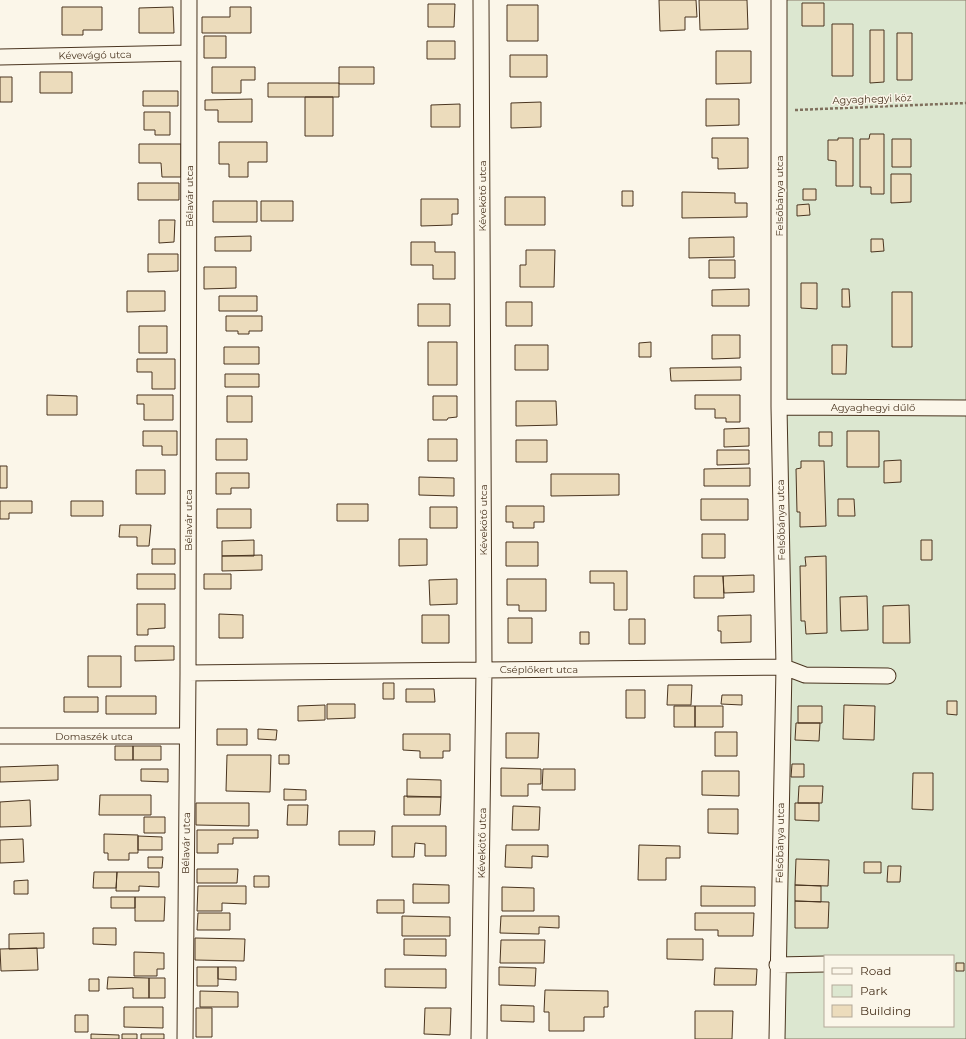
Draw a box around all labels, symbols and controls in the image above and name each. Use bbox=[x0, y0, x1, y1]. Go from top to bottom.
street label: Kévevágó utca bbox=[58, 48, 132, 62]
street label: Agyaghegyi köz bbox=[832, 91, 912, 107]
street label: Felsőbánya utca bbox=[773, 155, 786, 237]
street label: Kévekötő utca bbox=[476, 160, 489, 232]
street label: Bélavár utca bbox=[183, 165, 196, 227]
street label: Agyaghegyi dűlő bbox=[831, 401, 915, 414]
street label: Felsőbánya utca bbox=[774, 479, 788, 561]
street label: Kévekötő utca bbox=[477, 484, 490, 556]
street label: Bélavár utca bbox=[182, 489, 195, 551]
street label: Cséplőkert utca bbox=[500, 663, 578, 676]
street label: Domaszék utca bbox=[55, 730, 133, 743]
street label: Felsőbánya utca bbox=[773, 802, 787, 884]
street label: Kévekötő utca bbox=[475, 807, 489, 879]
street label: Bélavár utca bbox=[179, 812, 193, 874]
legend bbox=[824, 955, 954, 1027]
text: Road bbox=[860, 963, 891, 978]
text: Park bbox=[860, 983, 888, 998]
text: Building bbox=[860, 1003, 911, 1018]

